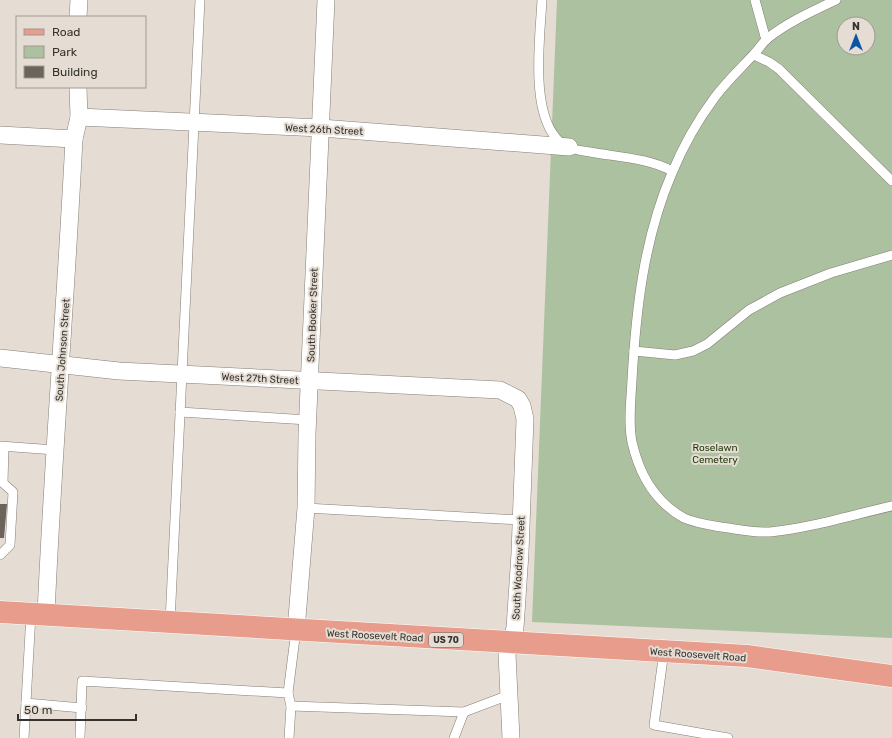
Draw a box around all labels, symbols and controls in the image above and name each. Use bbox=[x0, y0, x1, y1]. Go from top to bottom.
legend bbox=[16, 16, 146, 88]
north arrow bbox=[836, 16, 876, 56]
text: N bbox=[852, 20, 860, 33]
text: Road bbox=[52, 25, 80, 39]
text: Park bbox=[52, 45, 78, 59]
text: Building bbox=[52, 65, 98, 79]
street label: West 26th Street bbox=[285, 122, 363, 138]
street label: South Booker Street bbox=[305, 268, 321, 362]
street label: South Johnson Street bbox=[53, 298, 73, 402]
street label: West 27th Street bbox=[221, 371, 299, 387]
park label: Roselawn Cemetery bbox=[692, 442, 738, 466]
street label: South Woodrow Street bbox=[510, 516, 528, 620]
street label: West Roosevelt Road bbox=[326, 627, 424, 645]
road number: US 70 bbox=[429, 633, 463, 647]
street label: West Roosevelt Road bbox=[649, 646, 747, 664]
scale bar bbox=[18, 696, 136, 722]
text: 50 m bbox=[24, 703, 52, 717]

